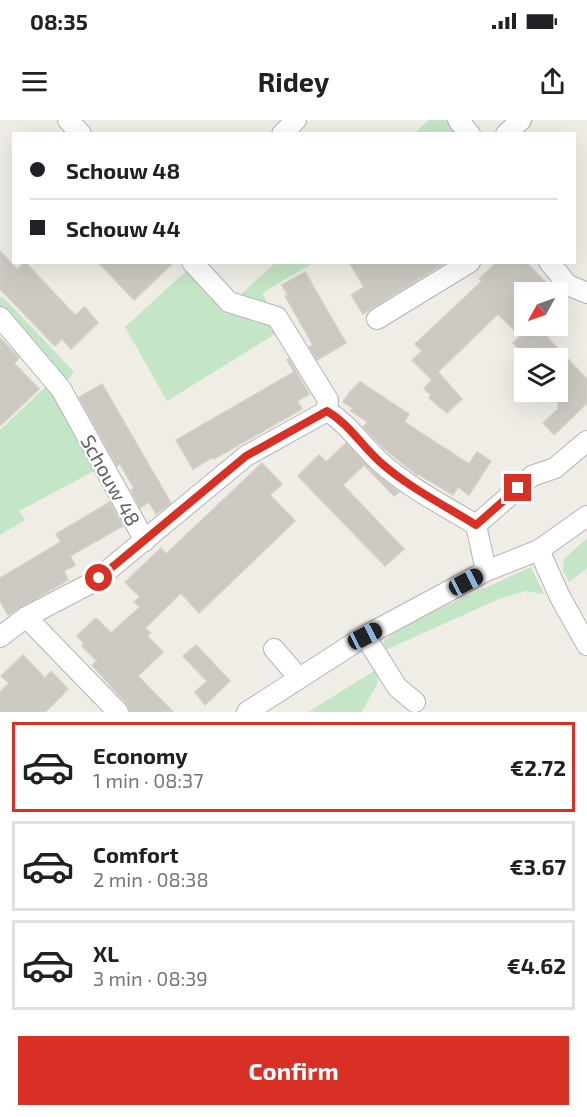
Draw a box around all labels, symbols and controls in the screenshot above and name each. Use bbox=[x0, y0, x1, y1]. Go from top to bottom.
text: 08:35 bbox=[30, 8, 88, 34]
icon: menu bbox=[18, 65, 51, 98]
text: Ridey bbox=[258, 65, 329, 97]
icon: share bbox=[536, 65, 569, 98]
text: Schouw 48 bbox=[66, 157, 180, 183]
text: Schouw 44 bbox=[66, 215, 180, 241]
north arrow bbox=[514, 282, 568, 336]
map controls bbox=[514, 282, 568, 402]
button: layers bbox=[514, 348, 568, 402]
street label: Schouw 48 bbox=[76, 430, 146, 530]
route end bbox=[504, 474, 531, 501]
route start bbox=[85, 564, 112, 591]
car bbox=[446, 566, 486, 598]
car bbox=[345, 620, 385, 652]
icon: car bbox=[21, 740, 75, 794]
text: Economy bbox=[93, 742, 188, 768]
text: €2.72 bbox=[510, 754, 566, 780]
text: 1 min · 08:37 bbox=[93, 768, 203, 792]
icon: car bbox=[21, 839, 75, 893]
text: Comfort bbox=[93, 841, 178, 867]
text: €3.67 bbox=[509, 853, 566, 879]
text: 2 min · 08:38 bbox=[93, 867, 209, 891]
icon: car bbox=[21, 938, 75, 992]
text: XL bbox=[93, 940, 119, 966]
text: €4.62 bbox=[507, 952, 566, 978]
text: 3 min · 08:39 bbox=[93, 966, 208, 990]
button: Confirm bbox=[18, 1036, 569, 1105]

